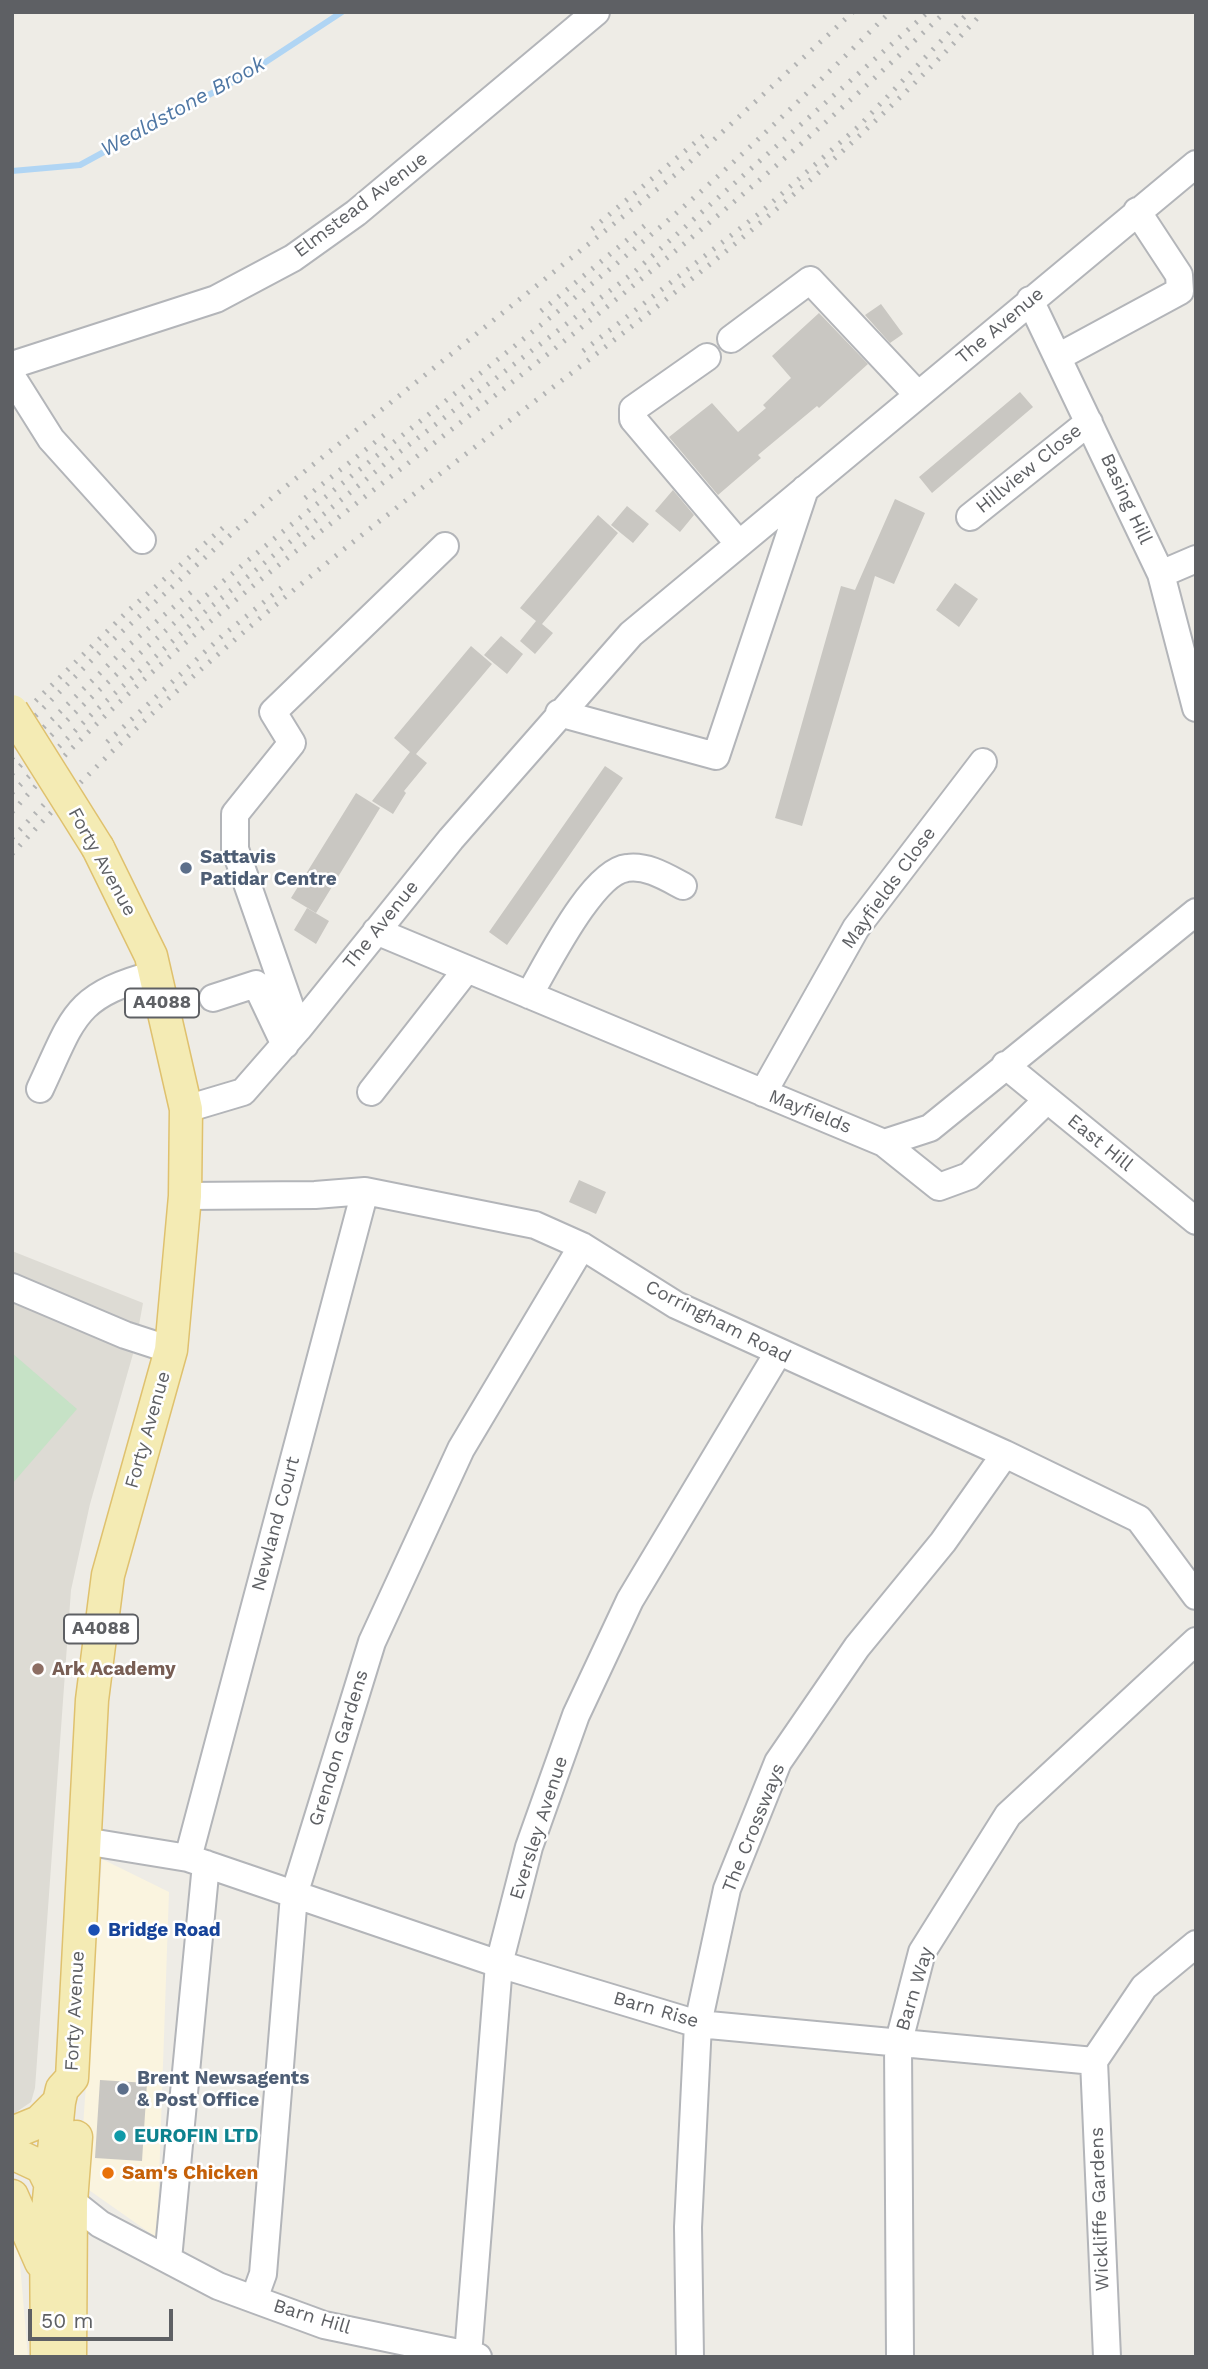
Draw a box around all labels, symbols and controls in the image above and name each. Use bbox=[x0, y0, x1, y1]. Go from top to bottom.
water label: Wealdstone Brook bbox=[96, 51, 270, 163]
street label: Elmstead Avenue bbox=[290, 147, 432, 263]
street label: The Avenue bbox=[951, 283, 1049, 369]
street label: Hillview Close bbox=[972, 419, 1086, 519]
street label: Basing Hill bbox=[1095, 450, 1157, 548]
street label: Forty Avenue bbox=[63, 804, 141, 920]
street label: Mayfields Close bbox=[837, 823, 941, 953]
place label: Sattavis Patidar Centre bbox=[200, 846, 337, 890]
marker: Sattavis Patidar Centre bbox=[178, 860, 194, 876]
street label: The Avenue bbox=[338, 876, 424, 974]
road number: A4088 bbox=[125, 988, 199, 1018]
street label: Mayfields bbox=[765, 1085, 855, 1139]
street label: East Hill bbox=[1063, 1110, 1137, 1176]
street label: Corringham Road bbox=[641, 1275, 795, 1369]
street label: Forty Avenue bbox=[120, 1369, 176, 1491]
street label: Newland Court bbox=[247, 1454, 305, 1594]
road number: A4088 bbox=[64, 1614, 138, 1644]
place label: Ark Academy bbox=[52, 1658, 176, 1680]
marker: Ark Academy bbox=[30, 1661, 46, 1677]
street label: Grendon Gardens bbox=[304, 1667, 374, 1829]
street label: Eversley Avenue bbox=[505, 1753, 573, 1903]
street label: The Crossways bbox=[718, 1760, 790, 1896]
place label: Bridge Road bbox=[108, 1919, 221, 1941]
marker: Bridge Road bbox=[86, 1922, 102, 1938]
street label: Barn Way bbox=[891, 1944, 939, 2034]
street label: Forty Avenue bbox=[60, 1950, 90, 2072]
street label: Barn Rise bbox=[611, 1987, 701, 2033]
place label: Brent Newsagents & Post Office bbox=[137, 2067, 309, 2111]
marker: Brent Newsagents & Post Office bbox=[115, 2081, 131, 2097]
place label: EUROFIN LTD bbox=[134, 2125, 259, 2147]
street label: Wickliffe Gardens bbox=[1086, 2126, 1114, 2292]
marker: EUROFIN LTD bbox=[112, 2128, 128, 2144]
place label: Sam's Chicken bbox=[122, 2162, 258, 2184]
marker: Sam's Chicken bbox=[100, 2165, 116, 2181]
street label: Barn Hill bbox=[271, 2294, 353, 2340]
scale bar bbox=[32, 2296, 177, 2340]
text: 50 m bbox=[41, 2308, 93, 2333]

